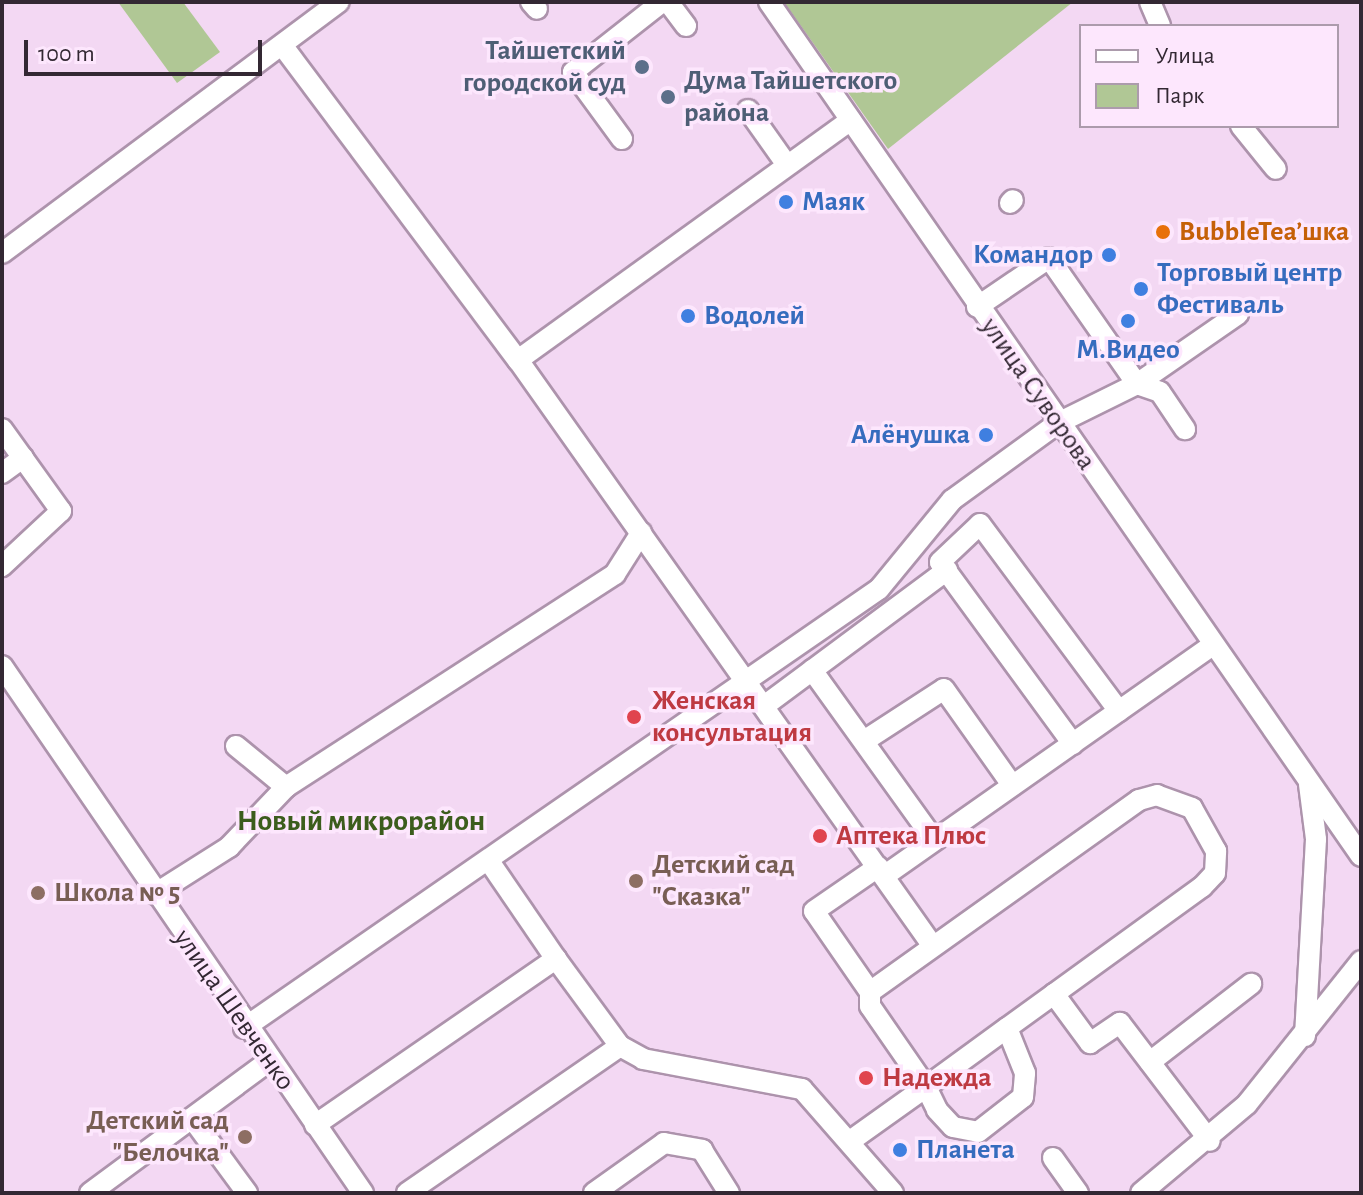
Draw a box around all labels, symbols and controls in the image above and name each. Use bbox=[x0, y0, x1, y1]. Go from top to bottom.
scale bar bbox=[28, 24, 266, 74]
legend bbox=[1079, 24, 1339, 128]
place label: Тайшетский городской суд bbox=[463, 34, 626, 100]
text: 100 m bbox=[38, 42, 95, 66]
text: Улица bbox=[1155, 44, 1215, 68]
marker: Тайшетский городской суд bbox=[633, 58, 651, 76]
place label: Дума Тайшетского района bbox=[684, 64, 897, 130]
text: Парк bbox=[1155, 84, 1204, 108]
marker: Дума Тайшетского района bbox=[659, 88, 677, 106]
place label: Маяк bbox=[802, 185, 865, 219]
marker: Маяк bbox=[777, 193, 795, 211]
place label: BubbleTea’шка bbox=[1179, 215, 1349, 249]
marker: BubbleTea’шка bbox=[1154, 223, 1172, 241]
place label: Командор bbox=[973, 238, 1093, 272]
marker: Командор bbox=[1100, 246, 1118, 264]
place label: Торговый центр Фестиваль bbox=[1157, 256, 1342, 322]
marker: Торговый центр Фестиваль bbox=[1132, 280, 1150, 298]
place label: Водолей bbox=[704, 299, 805, 333]
marker: Водолей bbox=[679, 307, 697, 325]
street label: улица Суворова bbox=[973, 311, 1103, 477]
marker: М.Видео bbox=[1119, 312, 1137, 330]
place label: М.Видео bbox=[1076, 333, 1180, 367]
place label: Алёнушка bbox=[851, 418, 970, 452]
marker: Алёнушка bbox=[977, 426, 995, 444]
place label: Женская консультация bbox=[652, 684, 812, 750]
marker: Женская консультация bbox=[623, 706, 645, 728]
district label: Новый микрорайон bbox=[237, 803, 485, 839]
place label: Аптека Плюс bbox=[836, 819, 986, 853]
marker: Аптека Плюс bbox=[811, 827, 829, 845]
place label: Детский сад "Сказка" bbox=[652, 848, 795, 914]
marker: Детский сад "Сказка" bbox=[627, 872, 645, 890]
place label: Школа № 5 bbox=[54, 876, 180, 910]
marker: Школа № 5 bbox=[29, 884, 47, 902]
street label: улица Шевченко bbox=[166, 923, 302, 1097]
place label: Надежда bbox=[882, 1061, 992, 1095]
marker: Надежда bbox=[857, 1069, 875, 1087]
place label: Детский сад "Белочка" bbox=[86, 1104, 229, 1170]
marker: Детский сад "Белочка" bbox=[236, 1128, 254, 1146]
place label: Планета bbox=[916, 1133, 1015, 1167]
marker: Планета bbox=[891, 1141, 909, 1159]

